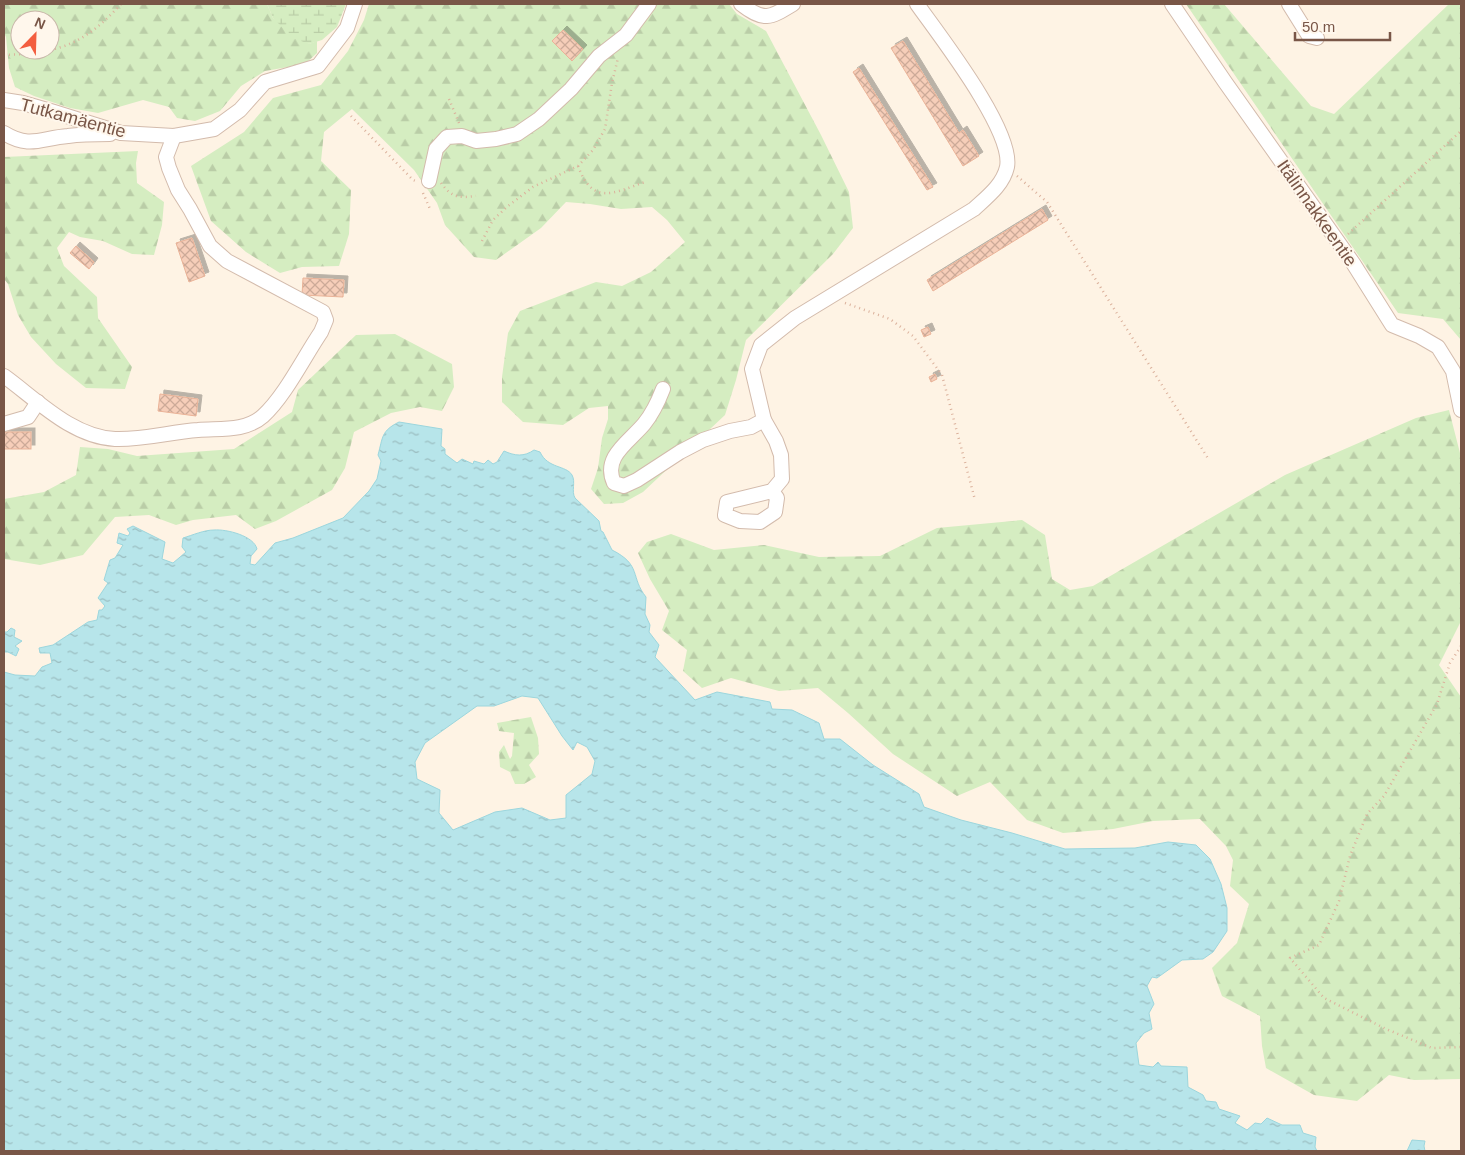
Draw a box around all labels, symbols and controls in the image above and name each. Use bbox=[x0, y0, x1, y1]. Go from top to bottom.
north arrow bbox=[10, 10, 60, 60]
scale bar bbox=[1295, 10, 1390, 42]
text: N bbox=[32, 14, 48, 32]
text: 50 m bbox=[1302, 18, 1335, 35]
street label: Tutkamäentie bbox=[18, 94, 128, 142]
street label: Itälinnakkeentie bbox=[1273, 156, 1361, 270]

